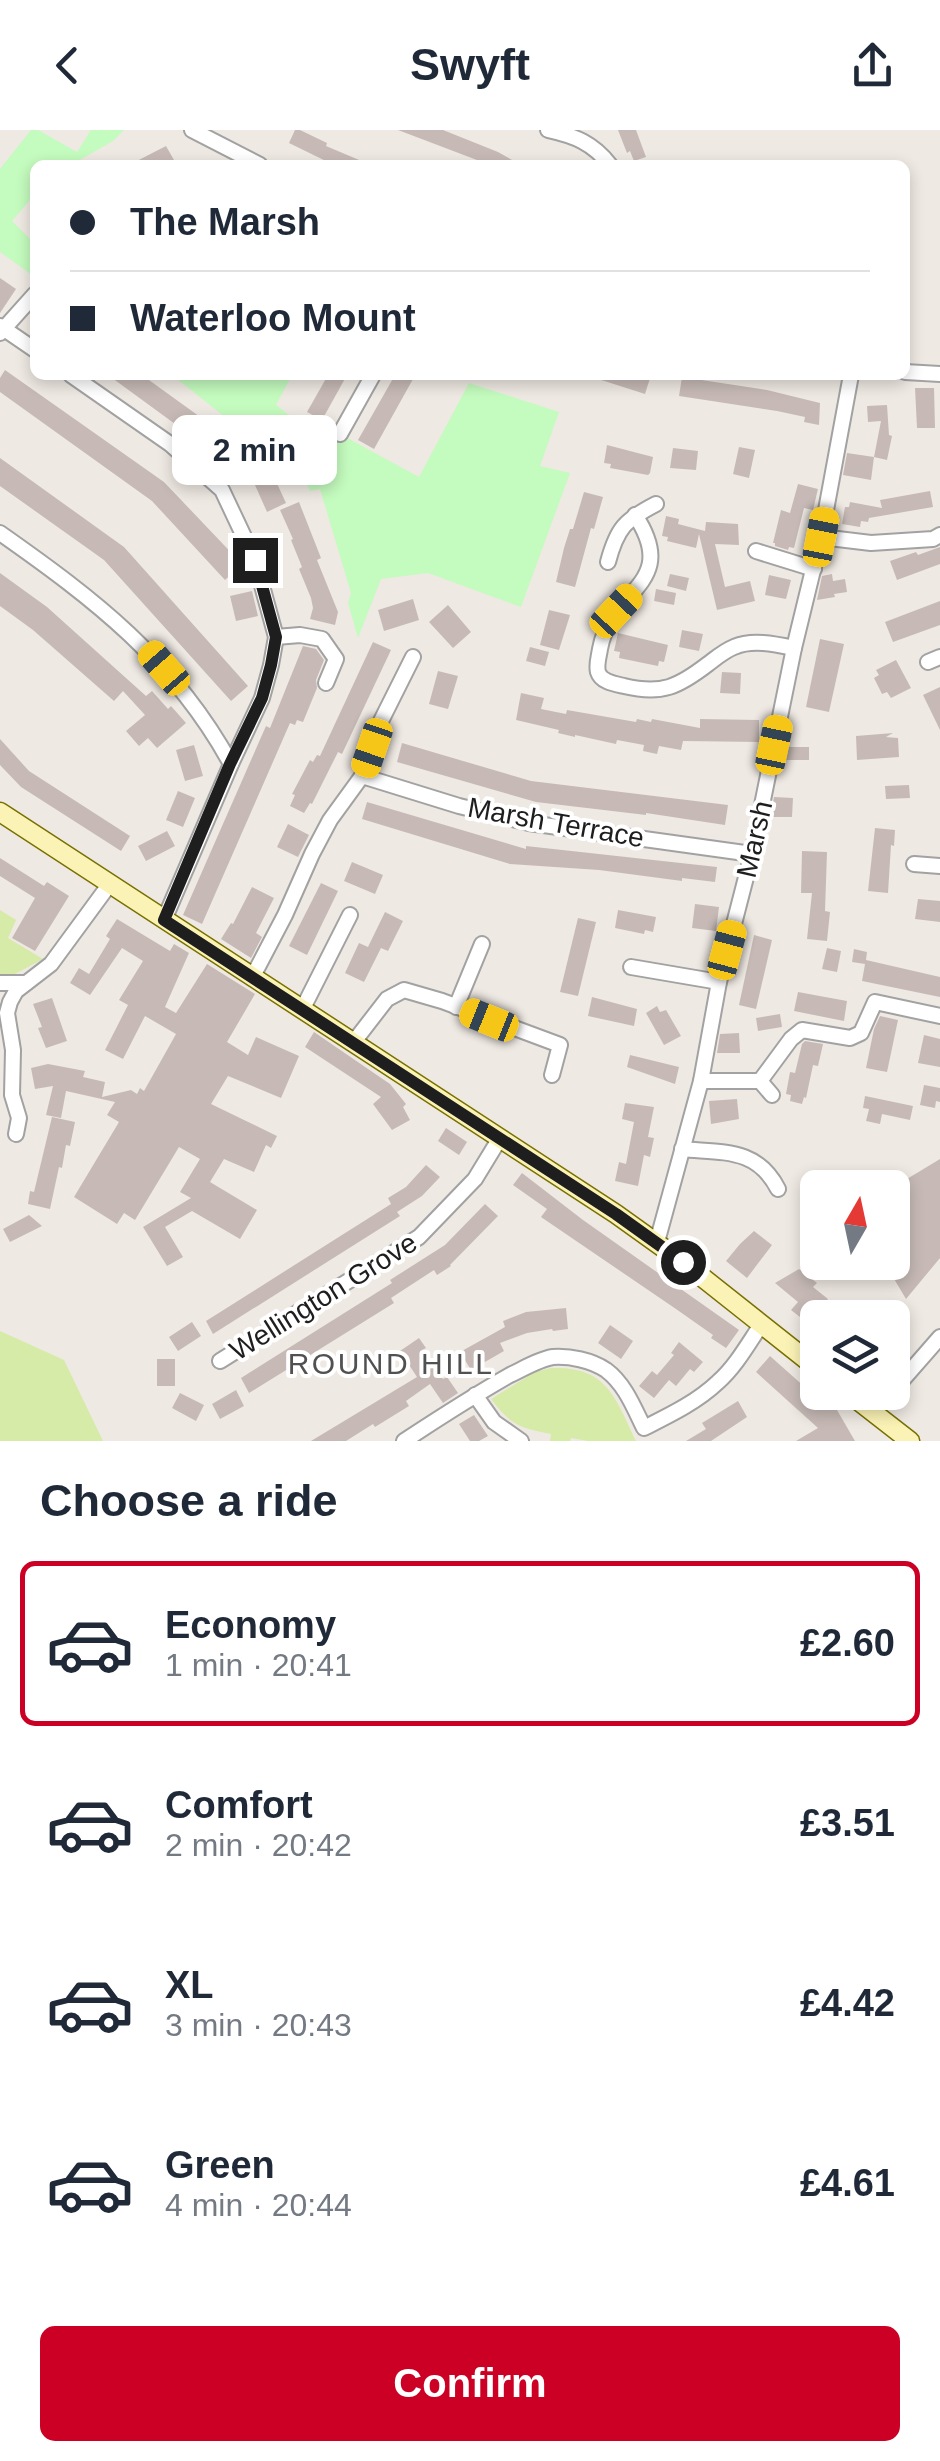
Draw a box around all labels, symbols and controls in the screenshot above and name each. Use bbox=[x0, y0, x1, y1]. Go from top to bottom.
icon: back bbox=[40, 38, 95, 93]
icon: share bbox=[845, 38, 900, 93]
text: Swyft bbox=[410, 39, 530, 90]
text: The Marsh bbox=[130, 201, 320, 243]
text: Waterloo Mount bbox=[130, 297, 416, 339]
callout: 2 min bbox=[172, 415, 338, 485]
text: 2 min bbox=[213, 432, 296, 468]
car bbox=[801, 505, 841, 569]
route end bbox=[233, 538, 278, 583]
car bbox=[585, 579, 647, 643]
car bbox=[133, 636, 195, 700]
car bbox=[753, 713, 795, 777]
car bbox=[348, 715, 396, 781]
street label: Marsh Terrace bbox=[465, 792, 646, 853]
street label: Marsh bbox=[731, 798, 778, 881]
car bbox=[705, 917, 749, 983]
car bbox=[456, 995, 522, 1045]
north arrow bbox=[800, 1170, 910, 1280]
map controls bbox=[800, 1170, 910, 1410]
street label: Wellington Grove bbox=[224, 1227, 422, 1366]
route start bbox=[661, 1240, 706, 1285]
button: layers bbox=[800, 1300, 910, 1410]
district label: ROUND HILL bbox=[288, 1347, 494, 1380]
text: Choose a ride bbox=[40, 1475, 338, 1526]
icon: car bbox=[45, 1599, 135, 1689]
text: Economy bbox=[165, 1604, 336, 1646]
text: £2.60 bbox=[800, 1622, 895, 1664]
text: 1 min · 20:41 bbox=[165, 1647, 352, 1683]
icon: car bbox=[45, 1779, 135, 1869]
text: Comfort bbox=[165, 1784, 313, 1826]
text: £3.51 bbox=[800, 1802, 895, 1844]
text: 2 min · 20:42 bbox=[165, 1827, 352, 1863]
icon: car bbox=[45, 1959, 135, 2049]
text: XL bbox=[165, 1964, 214, 2006]
text: £4.42 bbox=[800, 1982, 895, 2024]
text: 3 min · 20:43 bbox=[165, 2007, 352, 2043]
icon: car bbox=[45, 2139, 135, 2229]
text: Green bbox=[165, 2144, 275, 2186]
text: £4.61 bbox=[800, 2162, 895, 2204]
text: 4 min · 20:44 bbox=[165, 2187, 352, 2223]
button: Confirm bbox=[40, 2326, 900, 2441]

